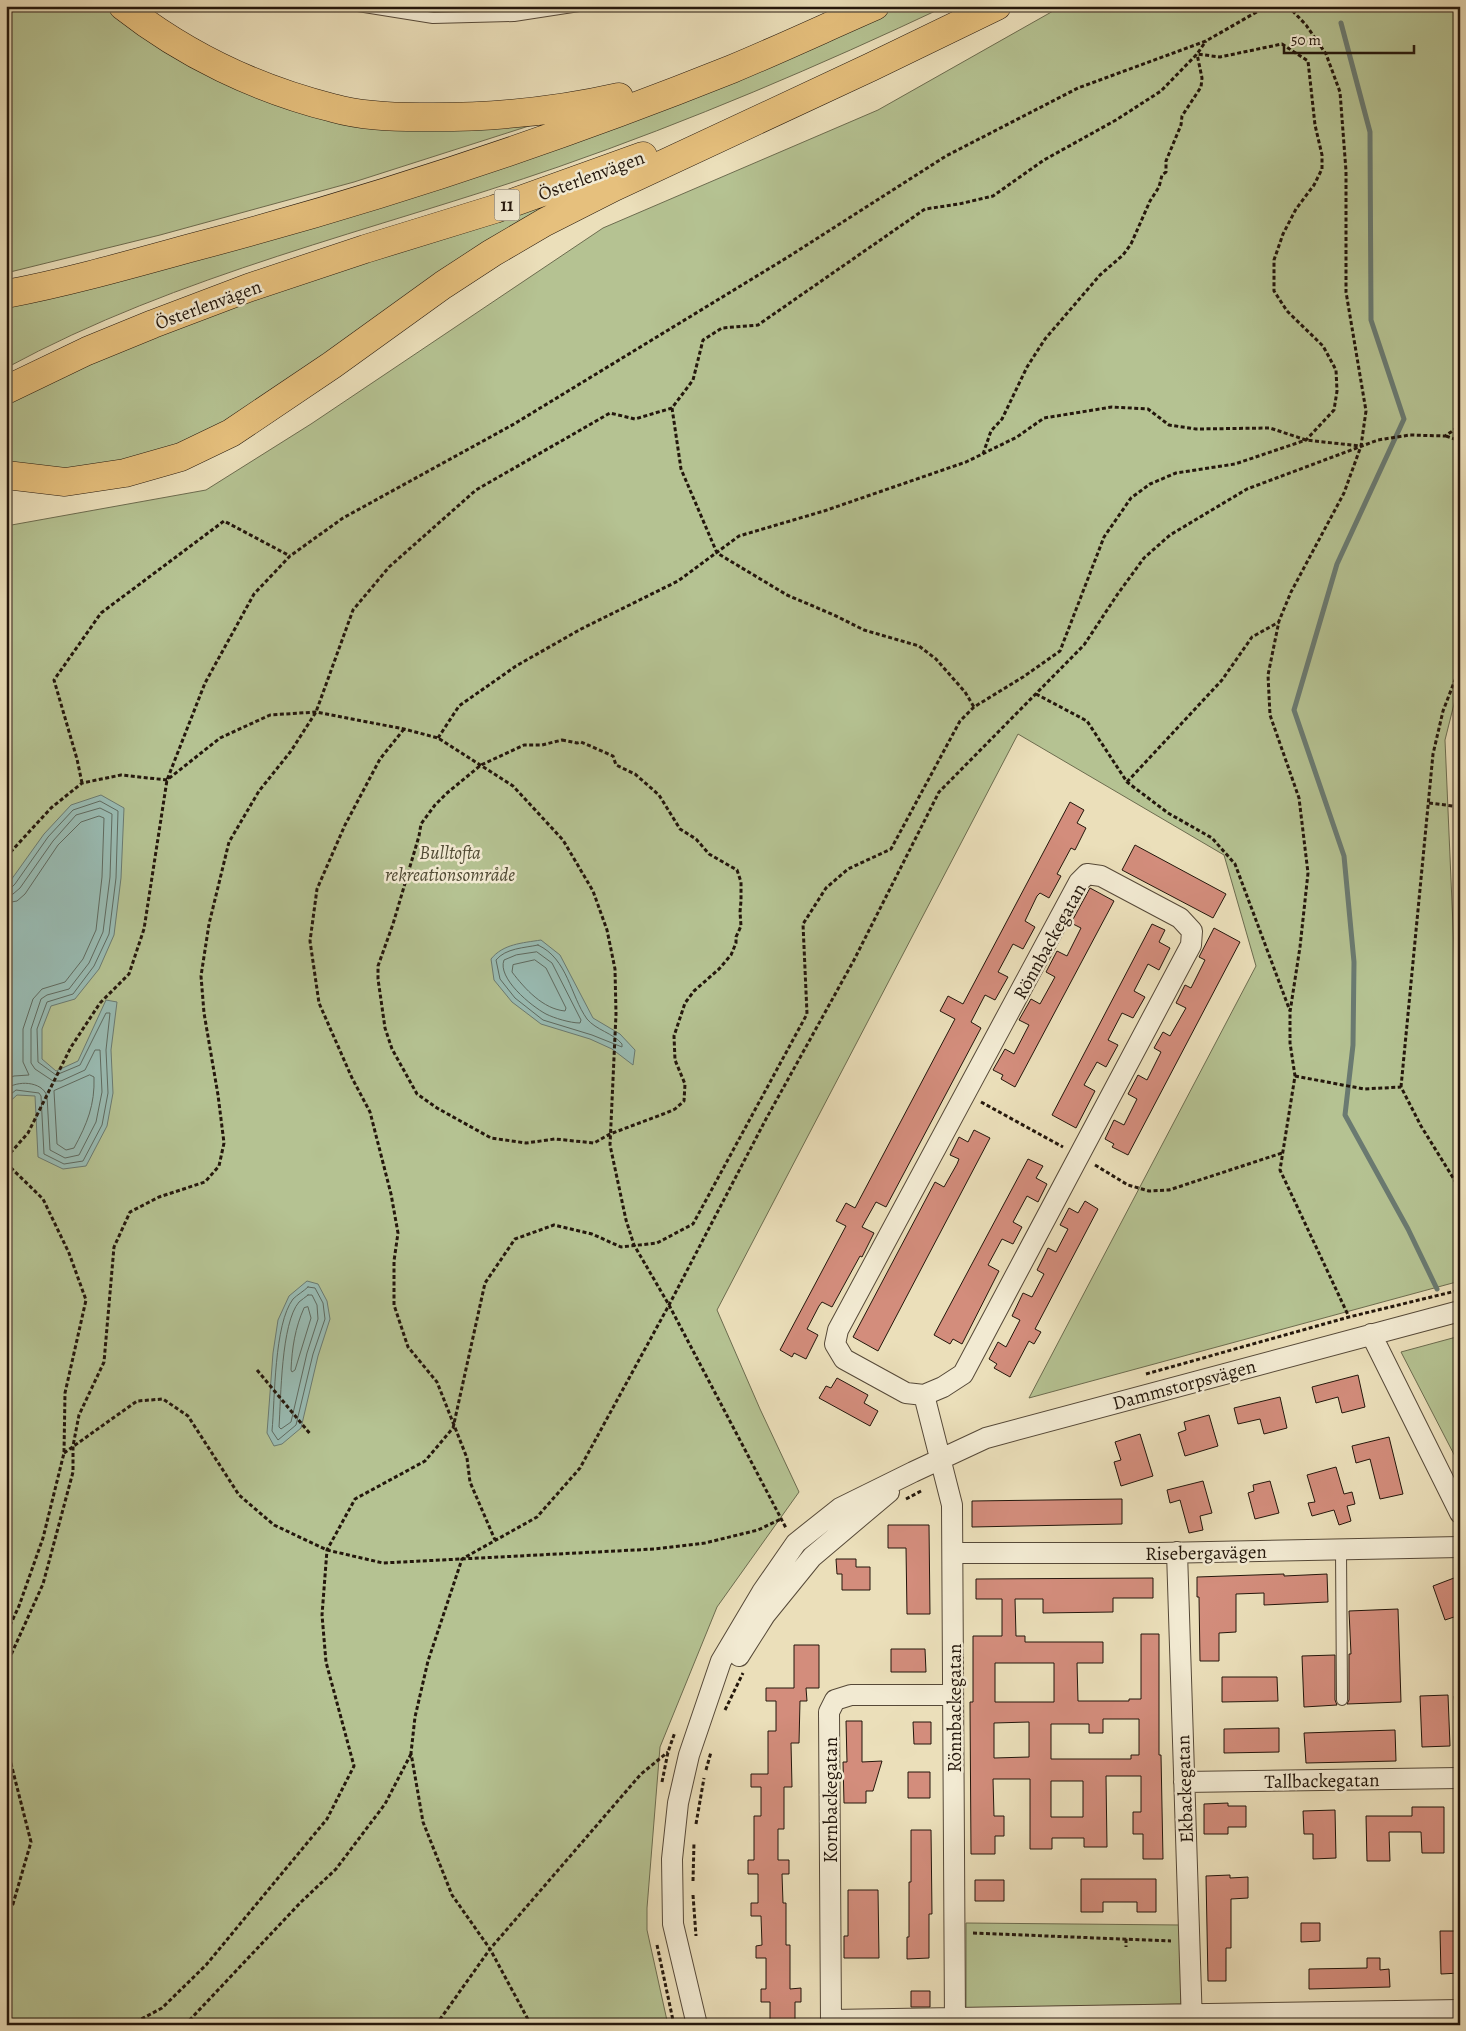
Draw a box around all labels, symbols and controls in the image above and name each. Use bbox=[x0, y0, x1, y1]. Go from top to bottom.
scale bar bbox=[1284, 22, 1414, 54]
text: 50 m bbox=[1291, 30, 1321, 50]
street label: Österlenvägen bbox=[535, 145, 648, 207]
road number: 11 bbox=[494, 190, 520, 220]
street label: Österlenvägen bbox=[152, 274, 265, 336]
park label: Bulltofta rekreationsområde bbox=[385, 840, 515, 888]
street label: Rönnbackegatan bbox=[1007, 879, 1092, 1004]
street label: Dammstorpsvägen bbox=[1110, 1353, 1259, 1417]
street label: Risebergavägen bbox=[1145, 1539, 1267, 1567]
street label: Rönnbackegatan bbox=[942, 1644, 968, 1772]
street label: Ekbackegatan bbox=[1170, 1734, 1200, 1844]
street label: Kornbackegatan bbox=[818, 1737, 844, 1863]
street label: Tallbackegatan bbox=[1264, 1767, 1380, 1795]

